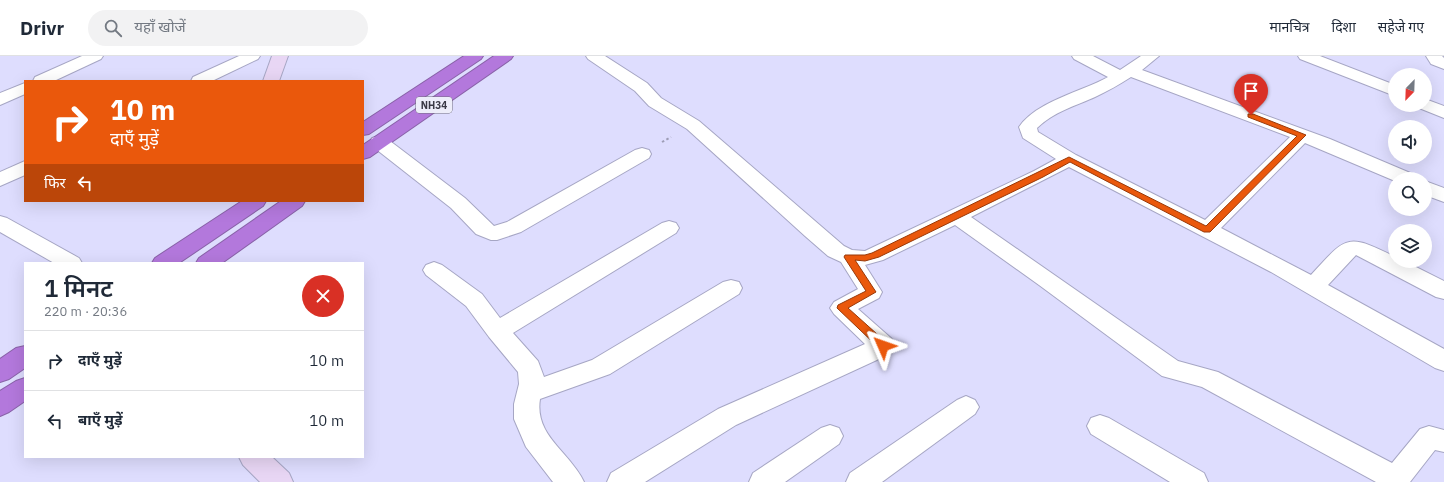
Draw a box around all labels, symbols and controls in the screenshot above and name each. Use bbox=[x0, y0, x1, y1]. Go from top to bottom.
search box bbox=[88, 10, 368, 46]
text: Drivr bbox=[20, 16, 64, 40]
icon: search bbox=[102, 17, 124, 39]
text: यहाँ खोजें bbox=[134, 17, 186, 36]
text: मानचित्र bbox=[1270, 18, 1310, 36]
text: दिशा bbox=[1332, 18, 1356, 36]
text: सहेजे गए bbox=[1378, 18, 1424, 36]
north arrow bbox=[1388, 68, 1432, 112]
map controls bbox=[1388, 68, 1432, 268]
pin bbox=[1234, 74, 1268, 115]
icon: arrive bbox=[1240, 80, 1262, 102]
text: 10 m bbox=[110, 91, 175, 128]
icon: right bbox=[44, 96, 96, 148]
road number: NH34 bbox=[416, 97, 452, 113]
button: sound bbox=[1388, 120, 1432, 164]
text: दाएँ मुड़ें bbox=[110, 127, 159, 150]
icon: left bbox=[74, 172, 96, 194]
button: search bbox=[1388, 172, 1432, 216]
text: फिर bbox=[44, 173, 66, 192]
button: layers bbox=[1388, 224, 1432, 268]
text: 1 मिनट bbox=[44, 272, 113, 304]
button: close bbox=[302, 275, 344, 317]
text: 220 m · 20:36 bbox=[44, 303, 127, 320]
position arrow bbox=[862, 325, 904, 367]
icon: right bbox=[44, 350, 66, 372]
text: दाएँ मुड़ें bbox=[78, 350, 122, 369]
text: 10 m bbox=[309, 351, 344, 370]
icon: left bbox=[44, 410, 66, 432]
text: बाएँ मुड़ें bbox=[78, 410, 123, 429]
text: 10 m bbox=[309, 411, 344, 430]

